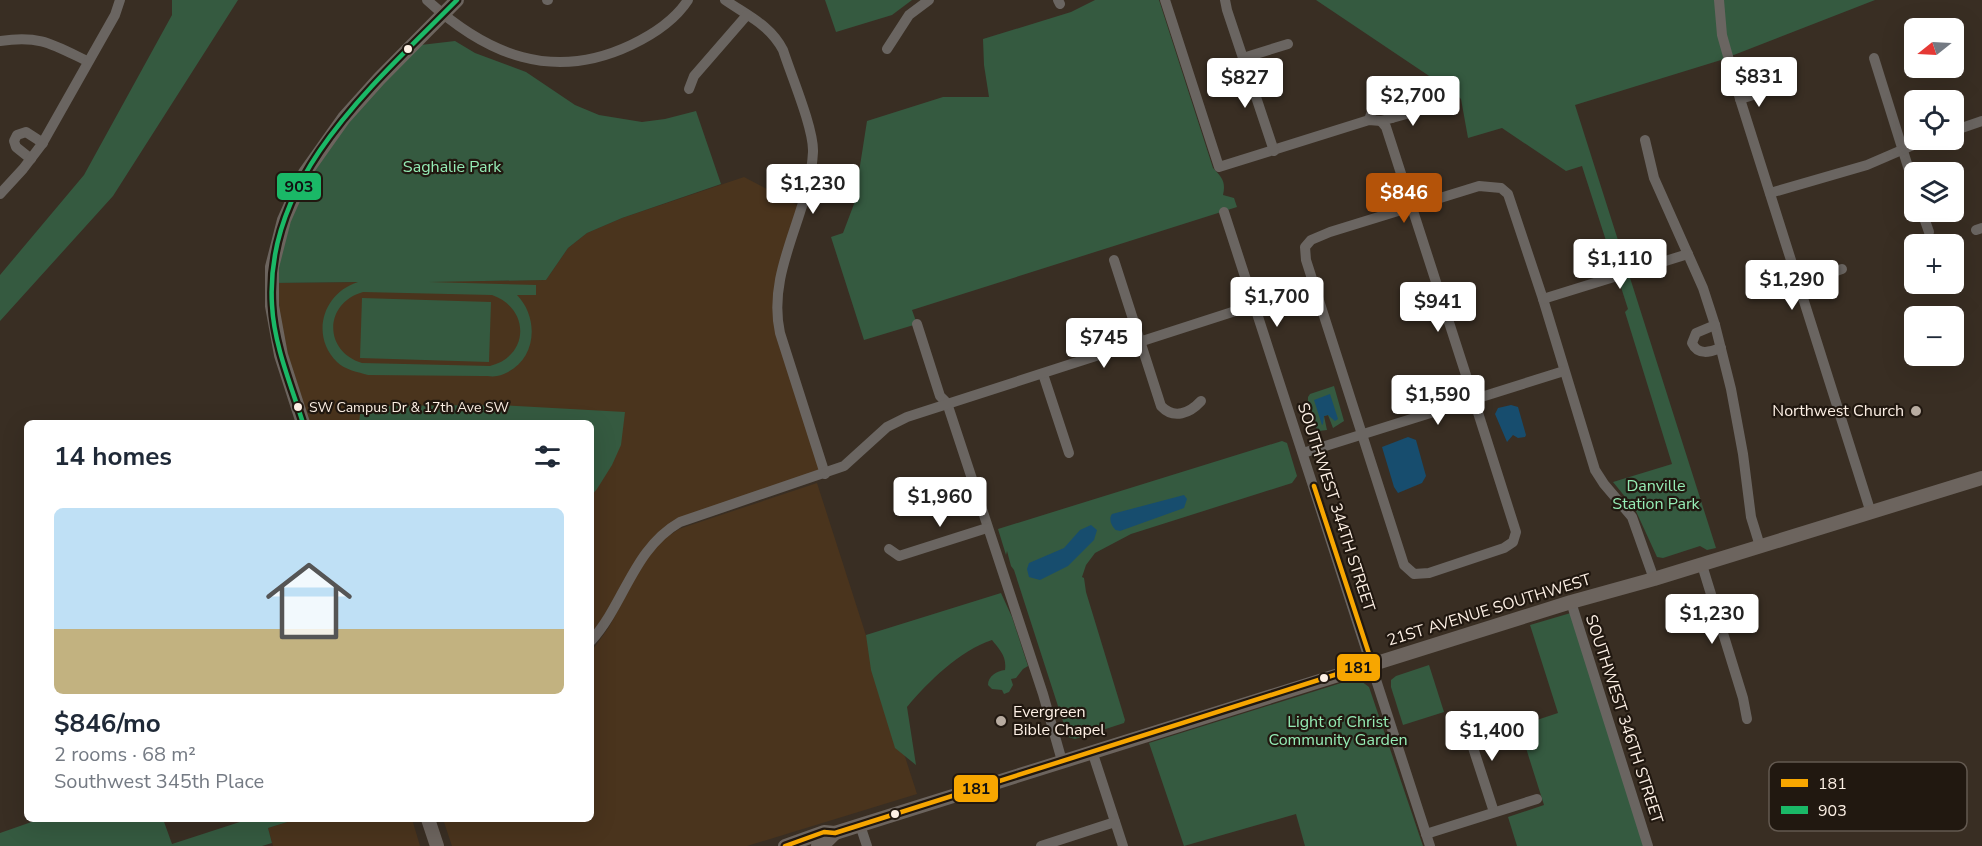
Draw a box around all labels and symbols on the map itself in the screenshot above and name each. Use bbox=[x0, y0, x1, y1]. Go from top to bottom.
north arrow bbox=[1904, 18, 1964, 78]
unlabelled marker bbox=[402, 43, 414, 55]
pin: $831 bbox=[1723, 57, 1795, 108]
pin: $827 bbox=[1209, 58, 1281, 109]
pin: $2,700 bbox=[1364, 76, 1462, 127]
park label: Saghalie Park bbox=[403, 156, 502, 178]
pin: $1,230 bbox=[764, 164, 862, 215]
line badge: 903 bbox=[276, 172, 322, 201]
pin: $846 bbox=[1368, 173, 1440, 224]
text: 903 bbox=[285, 176, 313, 198]
pin: $1,110 bbox=[1571, 239, 1669, 290]
pin: $1,290 bbox=[1743, 260, 1841, 311]
pin: $1,700 bbox=[1228, 277, 1326, 328]
pin: $941 bbox=[1402, 282, 1474, 333]
pin: $745 bbox=[1068, 318, 1140, 369]
pin: $1,590 bbox=[1389, 375, 1487, 426]
place label: SW Campus Dr & 17th Ave SW bbox=[309, 398, 509, 417]
street label: SOUTHWEST 344TH STREET bbox=[1292, 400, 1380, 615]
place label: Northwest Church bbox=[1772, 400, 1904, 422]
marker: SW Campus Dr & 17th Ave SW bbox=[292, 401, 304, 413]
marker: Northwest Church bbox=[1909, 404, 1923, 418]
park label: Danville Station Park bbox=[1612, 475, 1701, 515]
pin: $1,960 bbox=[891, 477, 989, 528]
street label: 21ST AVENUE SOUTHWEST bbox=[1384, 568, 1594, 652]
pin: $1,230 bbox=[1663, 594, 1761, 645]
street label: SOUTHWEST 346TH STREET bbox=[1580, 612, 1668, 827]
line badge: 181 bbox=[1336, 653, 1381, 682]
text: 181 bbox=[1344, 657, 1372, 679]
unlabelled marker bbox=[1318, 672, 1330, 684]
place label: Evergreen Bible Chapel bbox=[1013, 701, 1105, 741]
park label: Light of Christ Community Garden bbox=[1269, 711, 1407, 751]
pin: $1,400 bbox=[1443, 711, 1541, 762]
marker: Evergreen Bible Chapel bbox=[994, 714, 1008, 728]
legend bbox=[1769, 762, 1967, 831]
text: 181 bbox=[1818, 773, 1847, 795]
line badge: 181 bbox=[953, 774, 999, 803]
text: 181 bbox=[962, 778, 990, 800]
text: 903 bbox=[1818, 800, 1847, 822]
unlabelled marker bbox=[889, 808, 901, 820]

